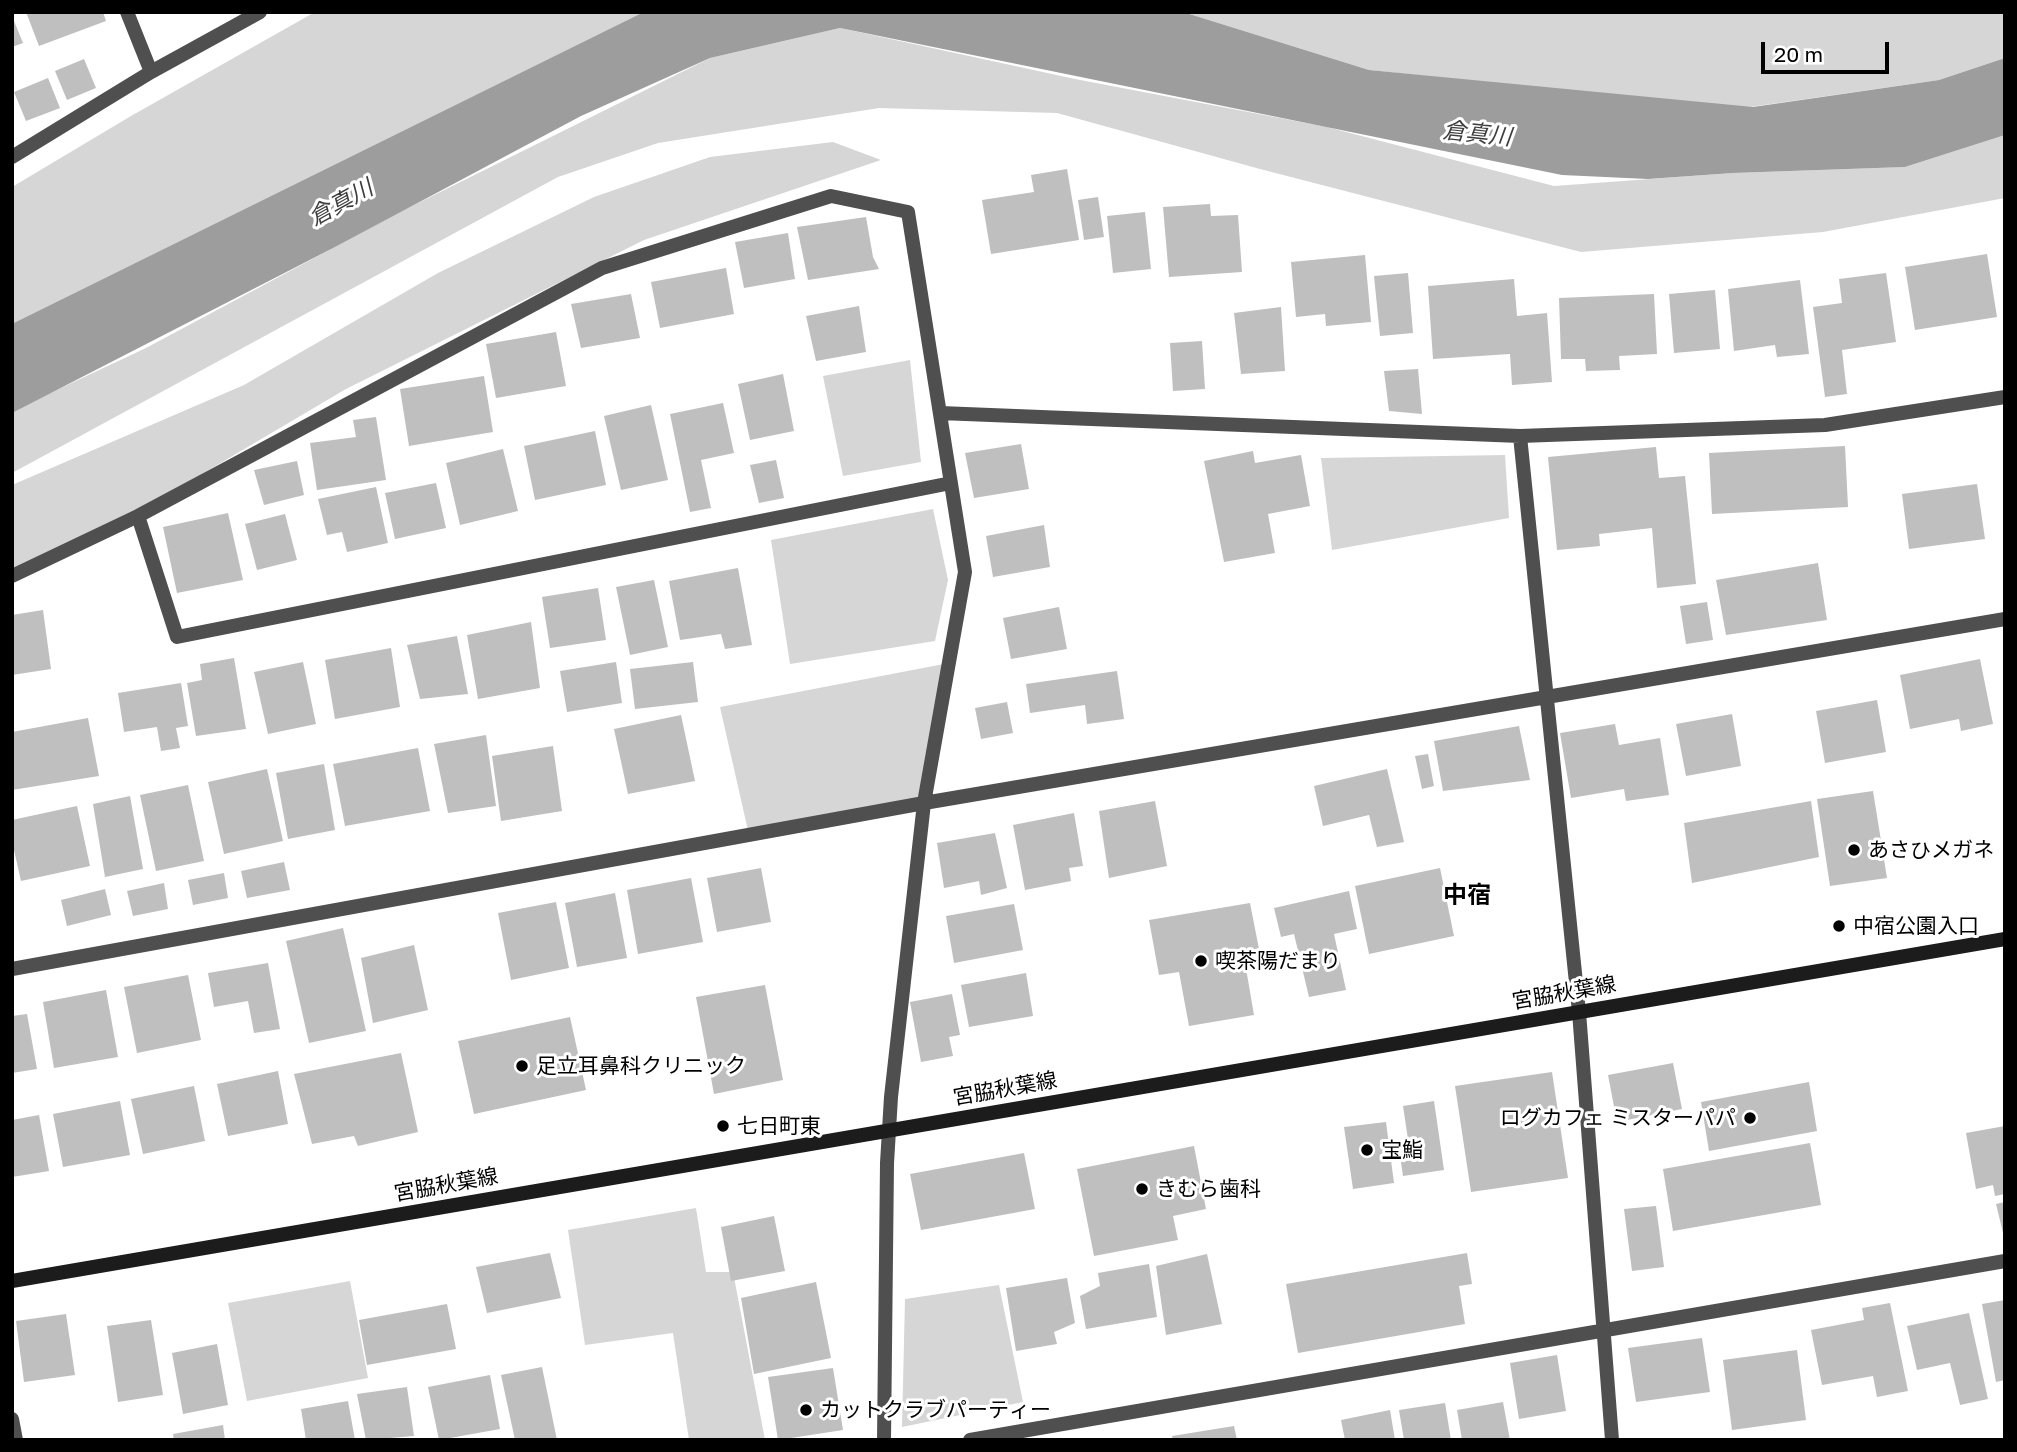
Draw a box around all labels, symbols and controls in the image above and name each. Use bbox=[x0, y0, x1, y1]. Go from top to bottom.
scale bar bbox=[1765, 28, 1893, 72]
text: 20 m bbox=[1774, 41, 1823, 67]
water label: 倉真川 bbox=[1441, 117, 1513, 151]
water label: 倉真川 bbox=[304, 174, 378, 232]
place label: あさひメガネ bbox=[1868, 837, 1994, 863]
marker: あさひメガネ bbox=[1846, 842, 1862, 858]
district label: 中宿 bbox=[1443, 881, 1491, 909]
place label: 中宿公園入口 bbox=[1853, 913, 1979, 939]
marker: 中宿公園入口 bbox=[1831, 918, 1847, 934]
place label: 喫茶陽だまり bbox=[1215, 948, 1341, 974]
marker: 喫茶陽だまり bbox=[1193, 953, 1209, 969]
street label: 宮脇秋葉線 bbox=[1510, 971, 1618, 1015]
place label: 足立耳鼻科クリニック bbox=[536, 1053, 746, 1079]
marker: 足立耳鼻科クリニック bbox=[514, 1058, 530, 1074]
street label: 宮脇秋葉線 bbox=[951, 1067, 1059, 1111]
place label: ログカフェ ミスターパパ bbox=[1500, 1105, 1736, 1131]
marker: ログカフェ ミスターパパ bbox=[1742, 1110, 1758, 1126]
place label: 七日町東 bbox=[737, 1113, 821, 1139]
marker: 七日町東 bbox=[715, 1118, 731, 1134]
place label: 宝鮨 bbox=[1381, 1137, 1423, 1163]
marker: 宝鮨 bbox=[1359, 1142, 1375, 1158]
street label: 宮脇秋葉線 bbox=[392, 1163, 500, 1207]
place label: きむら歯科 bbox=[1156, 1176, 1261, 1202]
marker: きむら歯科 bbox=[1134, 1181, 1150, 1197]
place label: カットクラブパーティー bbox=[820, 1397, 1051, 1423]
marker: カットクラブパーティー bbox=[798, 1402, 814, 1418]

